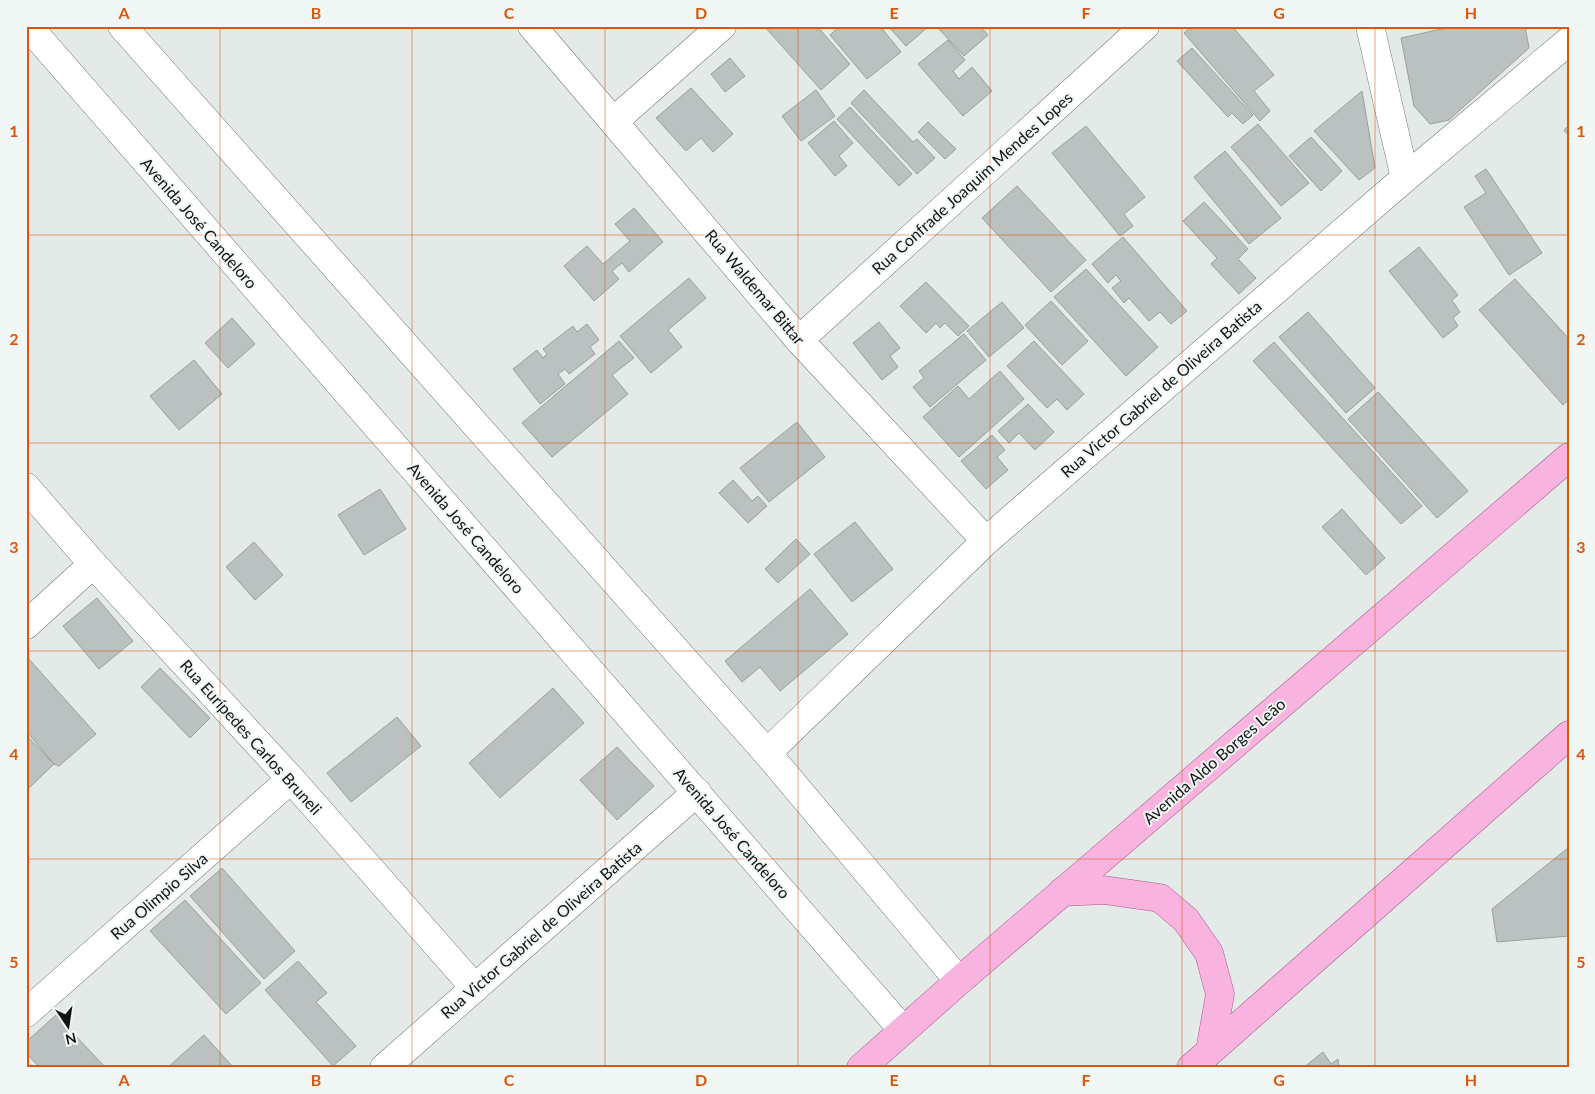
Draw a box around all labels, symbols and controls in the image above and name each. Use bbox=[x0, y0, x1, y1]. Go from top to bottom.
text: A bbox=[117, 3, 130, 22]
text: B bbox=[311, 3, 321, 22]
text: C bbox=[504, 3, 515, 22]
text: D bbox=[695, 3, 707, 22]
text: E bbox=[889, 3, 899, 22]
text: F bbox=[1081, 3, 1091, 22]
text: G bbox=[1273, 3, 1285, 22]
text: H bbox=[1465, 3, 1477, 22]
street label: Rua Confrade Joaquim Mendes Lopes bbox=[867, 87, 1076, 278]
text: 1 bbox=[9, 121, 19, 140]
text: 1 bbox=[1576, 121, 1586, 140]
street label: Avenida José Candeloro bbox=[137, 153, 261, 292]
street label: Rua Waldemar Bittar bbox=[702, 225, 809, 348]
street label: Rua Victor Gabriel de Oliveira Batista bbox=[1056, 296, 1265, 481]
text: 2 bbox=[9, 329, 19, 348]
text: 2 bbox=[1576, 329, 1586, 348]
street label: Avenida José Candeloro bbox=[404, 458, 528, 597]
text: 3 bbox=[9, 537, 19, 556]
text: 3 bbox=[1576, 537, 1586, 556]
street label: Rua Eurípedes Carlos Bruneli bbox=[177, 655, 326, 818]
street label: Avenida Aldo Borges Leão bbox=[1139, 694, 1289, 828]
text: 4 bbox=[9, 744, 19, 763]
text: 4 bbox=[1576, 744, 1586, 763]
street label: Avenida José Candeloro bbox=[670, 763, 794, 902]
street label: Rua Victor Gabriel de Oliveira Batista bbox=[436, 837, 645, 1022]
street label: Rua Olimpio Silva bbox=[106, 848, 211, 943]
text: 5 bbox=[9, 952, 19, 971]
text: 5 bbox=[1576, 952, 1586, 971]
north arrow bbox=[42, 1002, 92, 1052]
text: N bbox=[64, 1030, 78, 1049]
text: A bbox=[117, 1070, 130, 1089]
text: B bbox=[311, 1070, 321, 1089]
text: C bbox=[504, 1070, 515, 1089]
text: D bbox=[695, 1070, 707, 1089]
text: E bbox=[889, 1070, 899, 1089]
text: F bbox=[1081, 1070, 1091, 1089]
text: G bbox=[1273, 1070, 1285, 1089]
text: H bbox=[1465, 1070, 1477, 1089]

